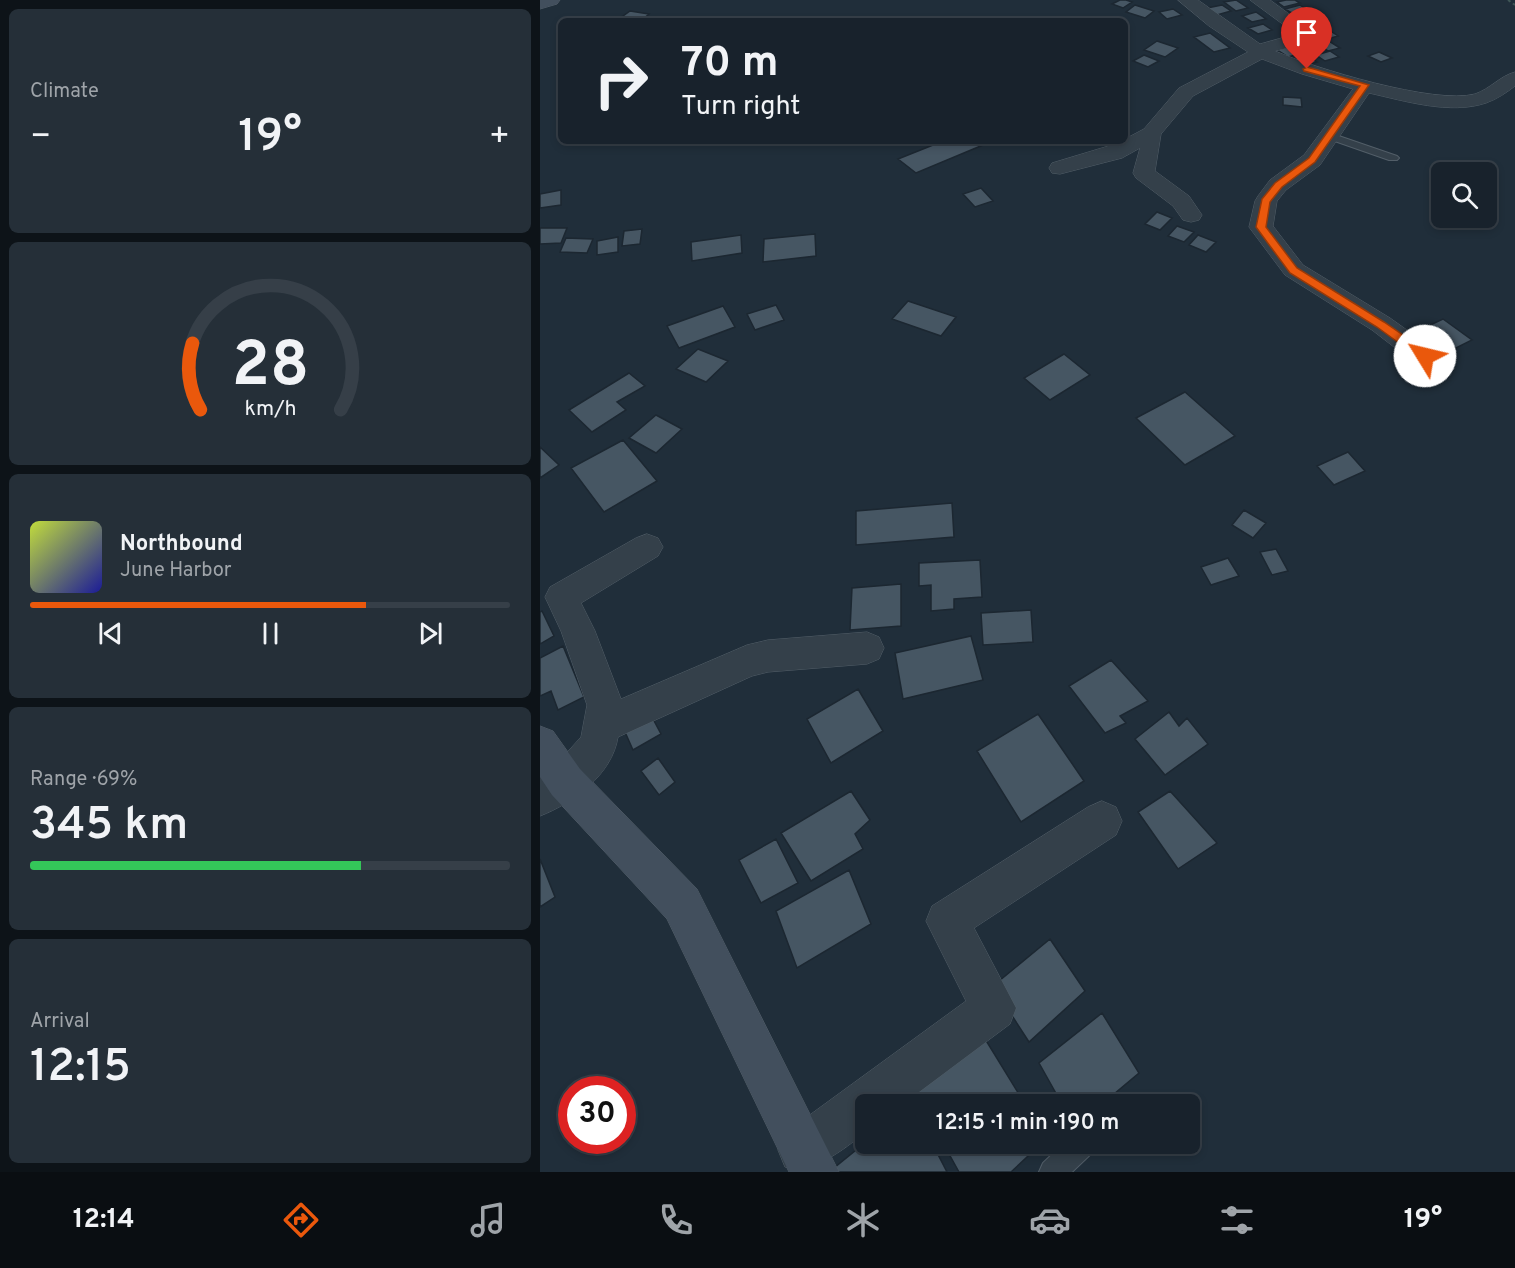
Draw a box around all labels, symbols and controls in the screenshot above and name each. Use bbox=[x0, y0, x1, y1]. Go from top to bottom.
pin bbox=[1281, 7, 1332, 69]
icon: arrive bbox=[1290, 16, 1323, 49]
text: 70 m bbox=[681, 38, 779, 91]
icon: right bbox=[582, 42, 660, 120]
text: Climate bbox=[30, 79, 99, 105]
text: Turn right bbox=[681, 90, 800, 124]
text: 19° bbox=[238, 110, 302, 167]
text: − bbox=[30, 117, 51, 159]
text: + bbox=[489, 117, 510, 159]
map controls bbox=[1431, 162, 1497, 228]
button: search bbox=[1431, 162, 1497, 228]
position arrow bbox=[1393, 324, 1457, 388]
text: 28 bbox=[231, 330, 309, 409]
text: km/h bbox=[244, 397, 296, 424]
text: Northbound bbox=[120, 531, 243, 558]
text: June Harbor bbox=[120, 558, 232, 584]
icon: previous bbox=[94, 617, 127, 650]
icon: pause bbox=[254, 617, 287, 650]
icon: next bbox=[414, 617, 447, 650]
text: Range · 69% bbox=[30, 767, 137, 793]
text: 345 km bbox=[30, 798, 188, 855]
text: Arrival bbox=[30, 1009, 90, 1035]
text: 12:15 bbox=[30, 1040, 131, 1097]
speed limit sign: 30 bbox=[558, 1076, 636, 1154]
text: 12:15 · 1 min · 190 m bbox=[936, 1110, 1119, 1137]
icon: directions bbox=[280, 1199, 322, 1241]
icon: music bbox=[467, 1199, 509, 1241]
icon: phone bbox=[655, 1199, 697, 1241]
icon: climate bbox=[842, 1199, 884, 1241]
icon: car bbox=[1029, 1199, 1071, 1241]
icon: filters bbox=[1216, 1199, 1258, 1241]
text: 12:14 bbox=[73, 1203, 135, 1237]
text: 19° bbox=[1404, 1203, 1442, 1237]

